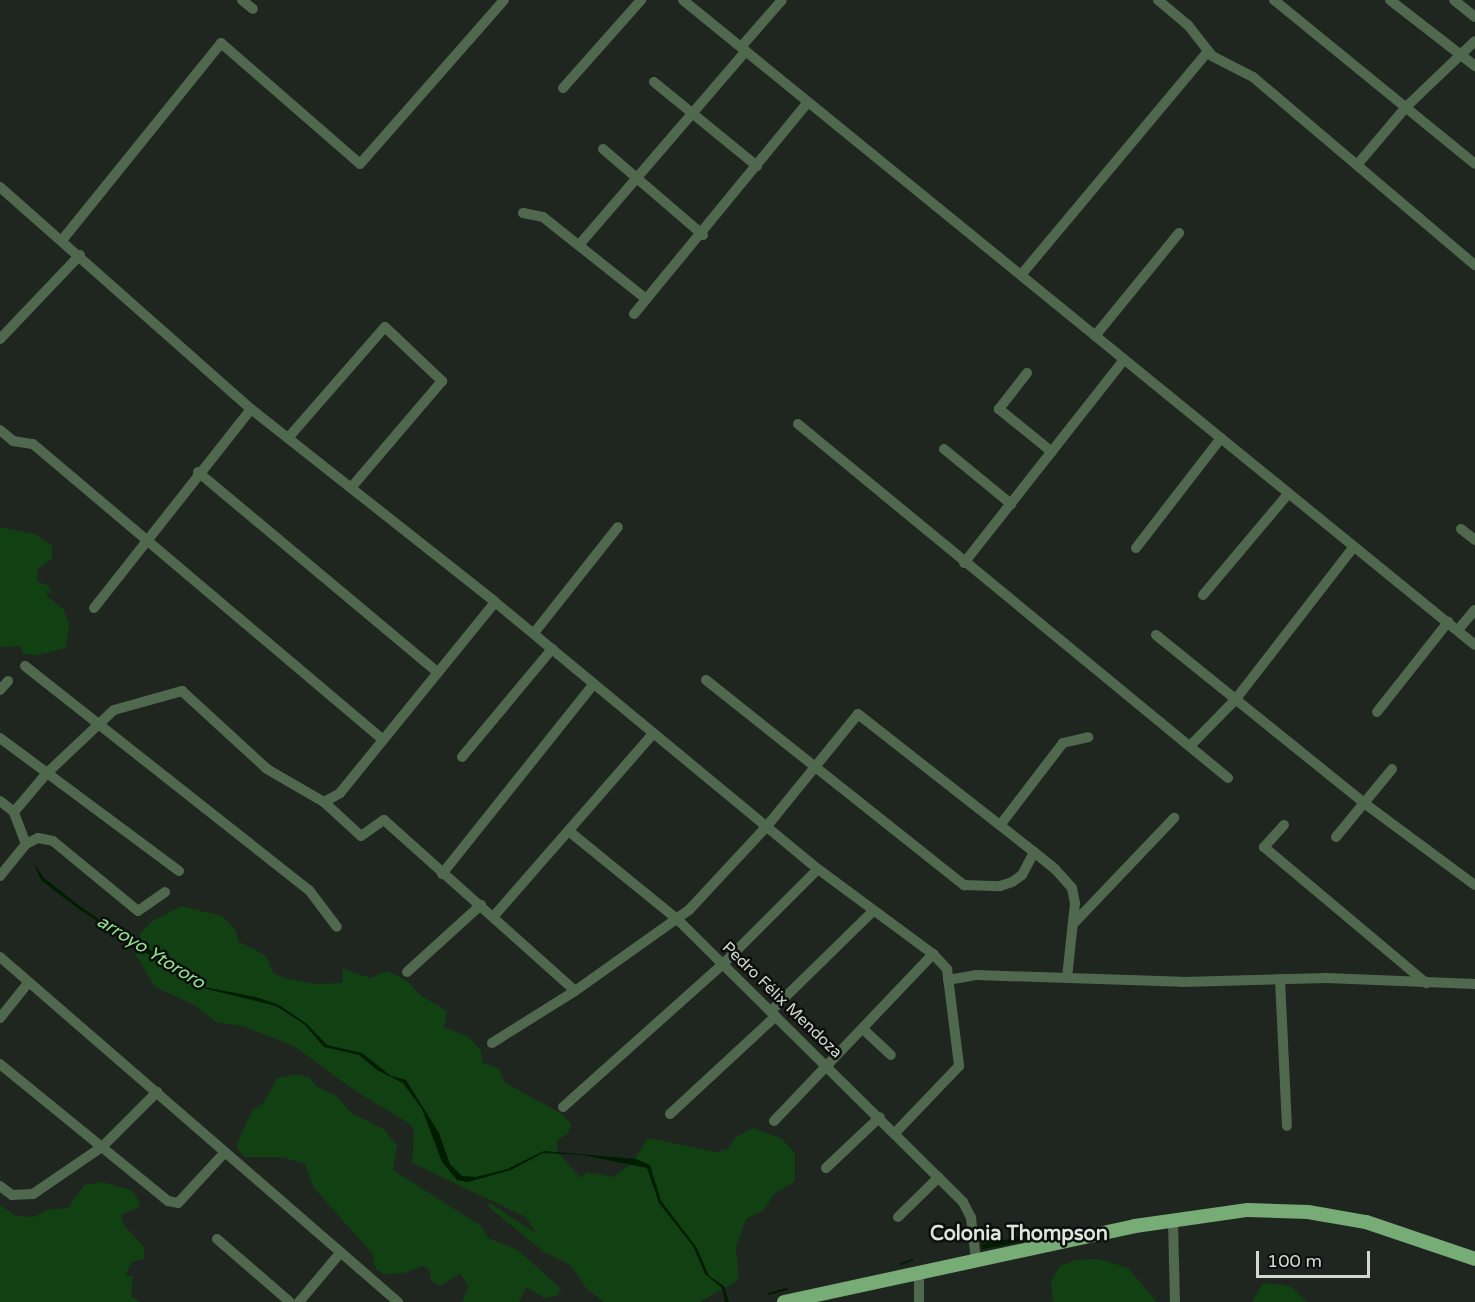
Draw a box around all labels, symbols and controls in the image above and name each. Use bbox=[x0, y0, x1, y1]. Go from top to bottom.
water label: arroyo Ytororo bbox=[93, 910, 209, 994]
street label: Pedro Félix Mendoza bbox=[718, 938, 846, 1062]
district label: Colonia Thompson bbox=[930, 1222, 1108, 1246]
scale bar bbox=[1259, 1239, 1373, 1277]
text: 100 m bbox=[1267, 1250, 1322, 1272]

